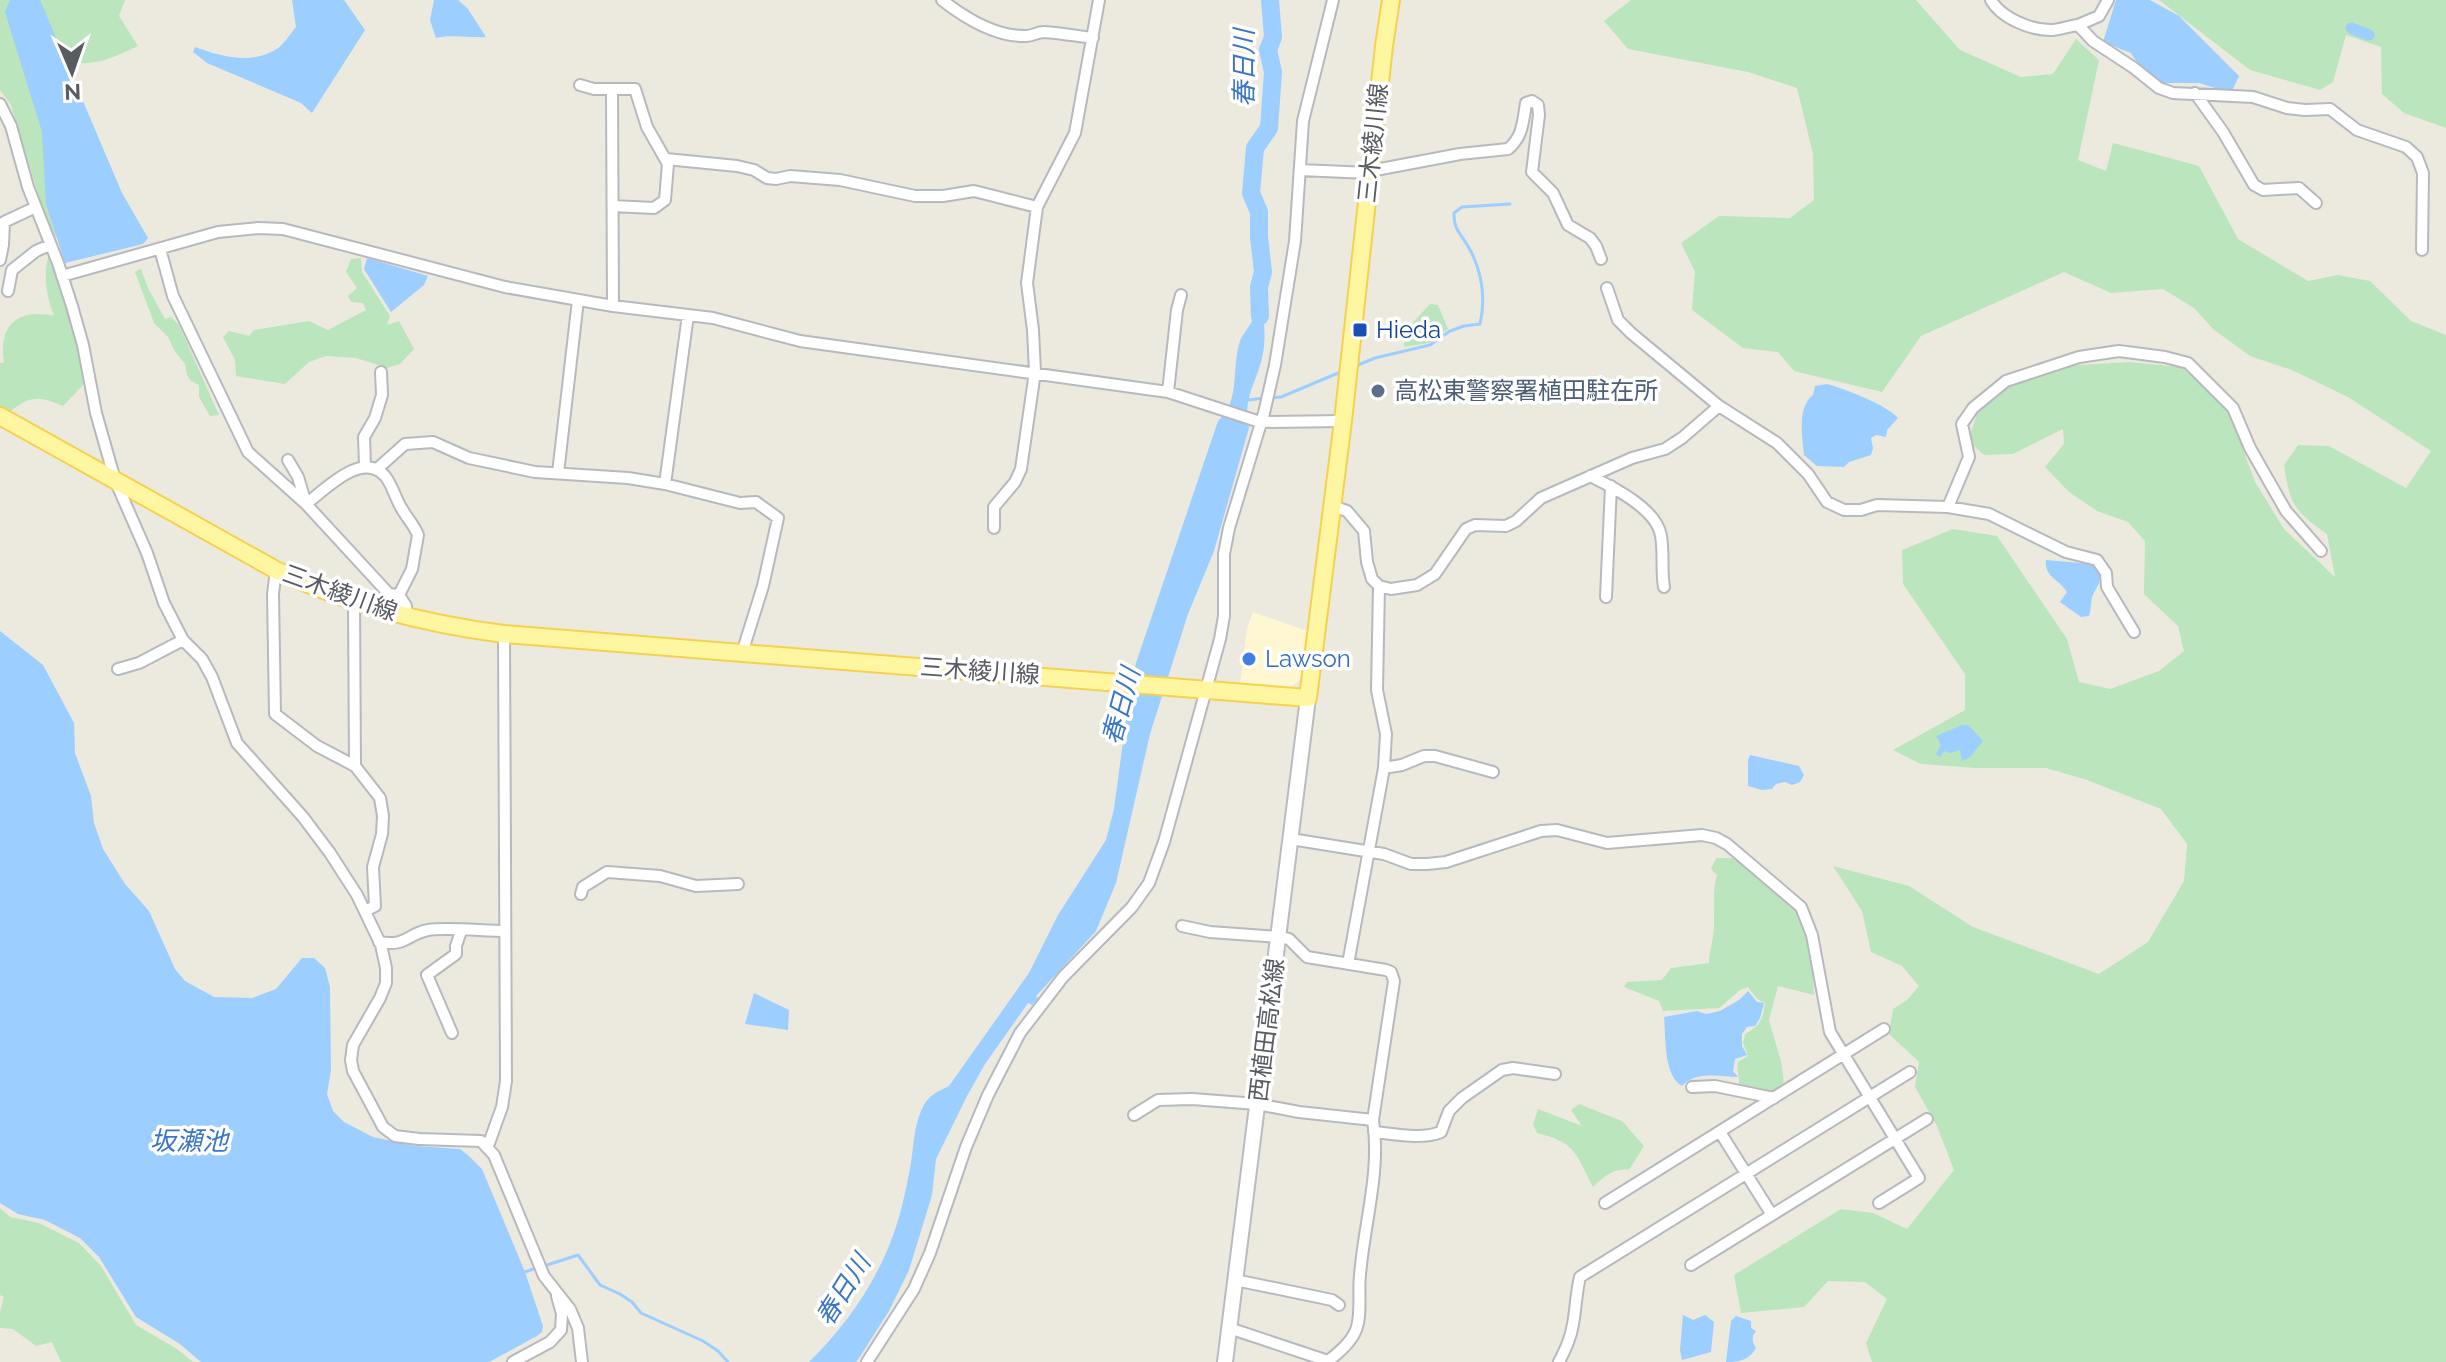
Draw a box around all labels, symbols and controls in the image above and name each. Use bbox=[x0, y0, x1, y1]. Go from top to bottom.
water label: 春日川 bbox=[1229, 26, 1259, 107]
north arrow bbox=[32, 32, 112, 112]
text: N bbox=[64, 79, 82, 105]
street label: 三木綾川線 bbox=[1352, 82, 1393, 204]
place label: Hieda bbox=[1376, 315, 1441, 344]
marker: Hieda bbox=[1351, 321, 1369, 339]
place label: 高松東警察署植田駐在所 bbox=[1394, 376, 1658, 405]
marker: 高松東警察署植田駐在所 bbox=[1369, 382, 1387, 400]
street label: 三木綾川線 bbox=[279, 558, 402, 627]
place label: Lawson bbox=[1265, 644, 1351, 673]
marker: Lawson bbox=[1240, 650, 1258, 668]
street label: 三木綾川線 bbox=[919, 652, 1041, 689]
water label: 春日川 bbox=[1096, 662, 1146, 748]
street label: 西植田高松線 bbox=[1243, 957, 1290, 1103]
water label: 坂瀬池 bbox=[150, 1126, 231, 1156]
water label: 春日川 bbox=[810, 1246, 878, 1331]

